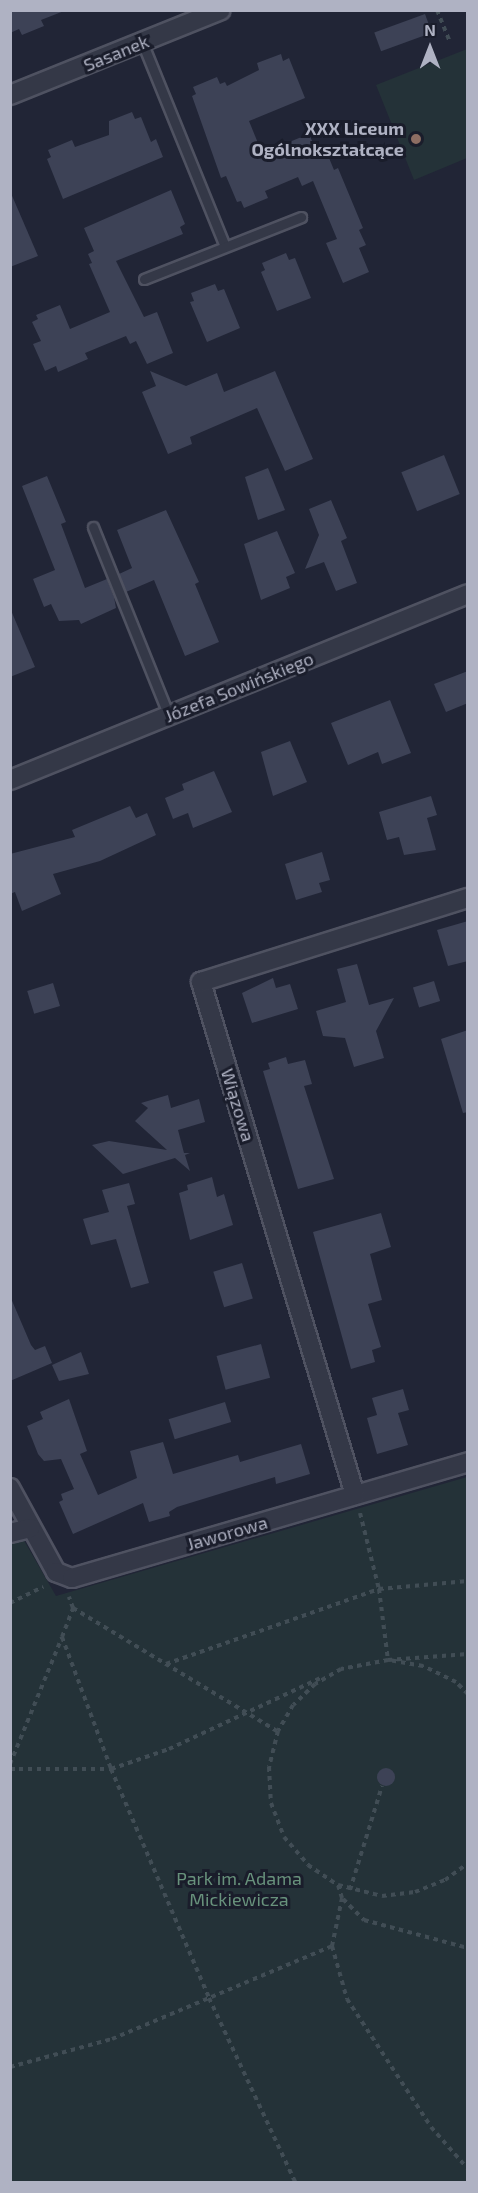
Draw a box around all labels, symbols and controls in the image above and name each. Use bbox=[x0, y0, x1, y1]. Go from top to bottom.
north arrow bbox=[400, 18, 460, 78]
text: N bbox=[424, 20, 436, 39]
street label: Sasanek bbox=[80, 30, 152, 76]
place label: XXX Liceum Ogólnokształcące bbox=[251, 118, 404, 160]
marker: XXX Liceum Ogólnokształcące bbox=[409, 132, 423, 146]
street label: Józefa Sowińskiego bbox=[161, 647, 317, 727]
street label: Wiązowa bbox=[217, 1066, 259, 1144]
street label: Jaworowa bbox=[184, 1511, 270, 1555]
park label: Park im. Adama Mickiewicza bbox=[176, 1868, 302, 1910]

